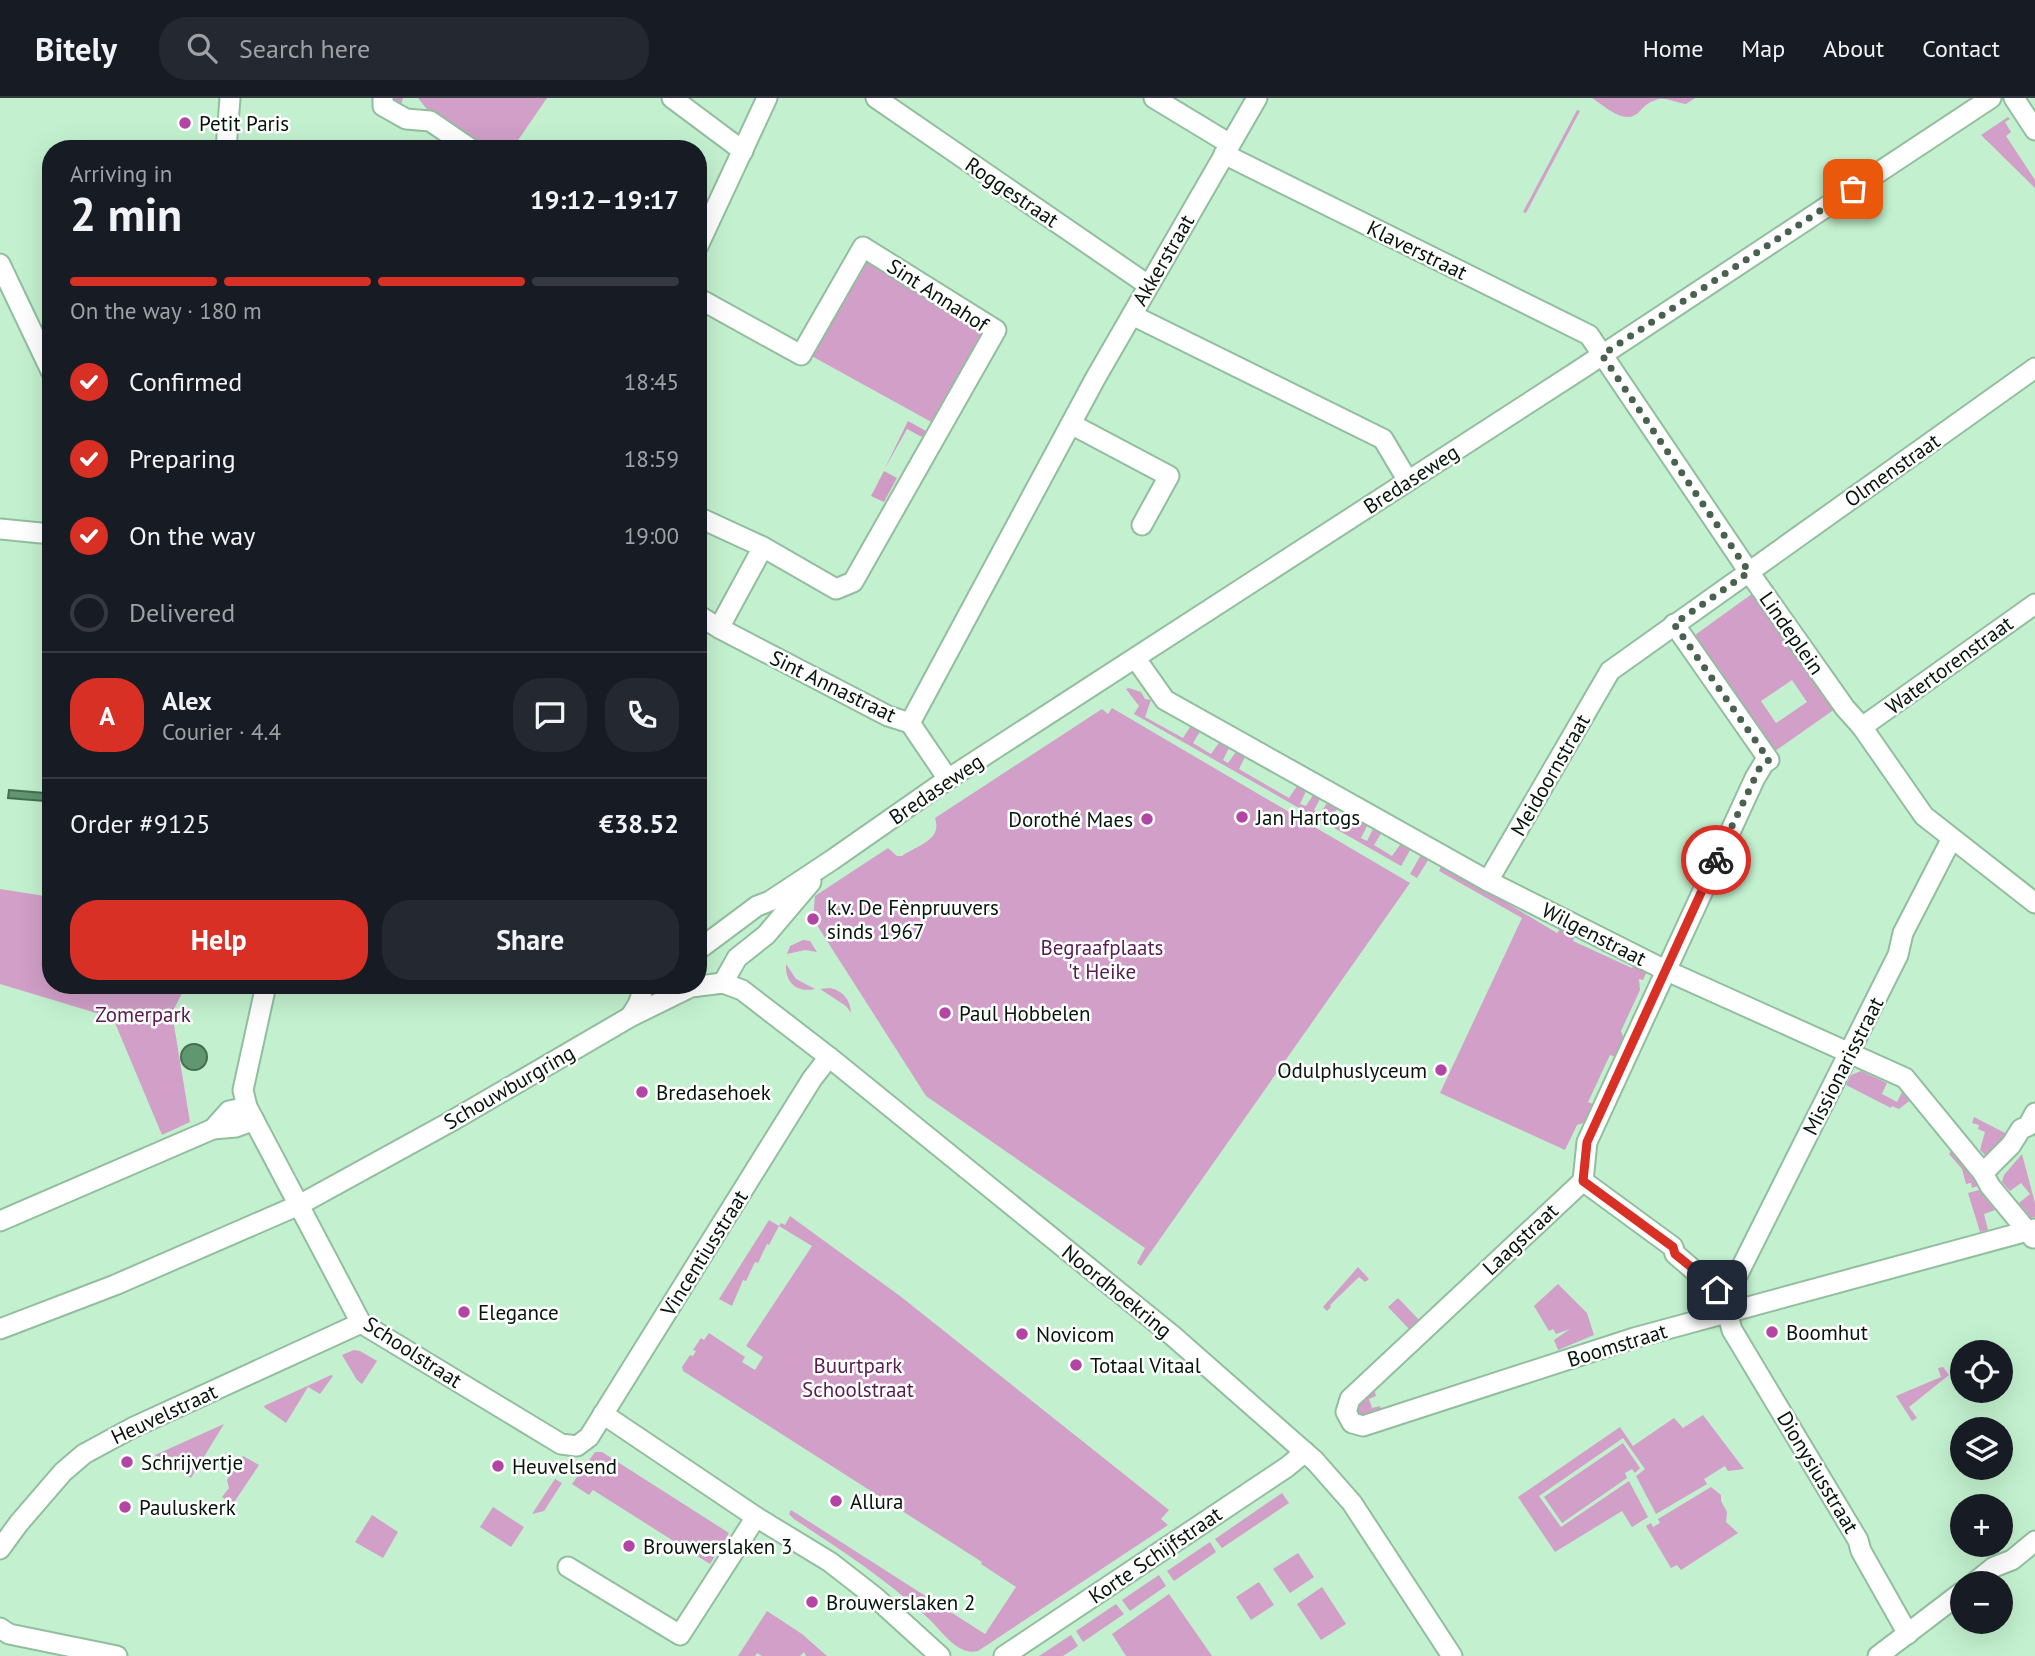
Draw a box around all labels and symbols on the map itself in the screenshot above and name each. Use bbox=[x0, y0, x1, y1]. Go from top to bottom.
place label: Petit Paris bbox=[199, 110, 289, 137]
marker: Petit Paris bbox=[177, 115, 193, 131]
street label: Roggestraat bbox=[960, 151, 1064, 233]
pin bbox=[1823, 159, 1883, 219]
street label: Akkerstraat bbox=[1126, 210, 1200, 310]
street label: Klaverstraat bbox=[1362, 214, 1472, 286]
street label: Sint Annahof bbox=[882, 252, 995, 338]
street label: Olmenstraat bbox=[1839, 427, 1945, 513]
street label: Bredaseweg bbox=[1358, 438, 1464, 520]
street label: Lindeplein bbox=[1754, 586, 1830, 680]
street label: Watertorenstraat bbox=[1880, 610, 2018, 720]
street label: Sint Annastraat bbox=[765, 644, 901, 728]
street label: Meidoornstraat bbox=[1504, 709, 1596, 841]
street label: Bredaseweg bbox=[884, 748, 988, 830]
place label: Jan Hartogs bbox=[1255, 804, 1360, 831]
place label: Dorothé Maes bbox=[1008, 806, 1133, 833]
marker: Jan Hartogs bbox=[1234, 809, 1250, 825]
marker: Dorothé Maes bbox=[1139, 811, 1155, 827]
courier bbox=[1681, 825, 1751, 895]
place label: k.v. De Fènpruuvers sinds 1967 bbox=[827, 894, 999, 945]
street label: Wilgenstraat bbox=[1537, 896, 1651, 972]
marker: k.v. De Fènpruuvers sinds 1967 bbox=[805, 911, 821, 927]
park label: Begraafplaats 't Heike bbox=[1041, 934, 1163, 985]
street label: Missionarisstraat bbox=[1797, 992, 1889, 1140]
place label: Paul Hobbelen bbox=[959, 1000, 1090, 1027]
park label: Zomerpark bbox=[95, 1001, 191, 1028]
marker: Paul Hobbelen bbox=[937, 1005, 953, 1021]
street label: Schouwburgring bbox=[439, 1039, 579, 1135]
place label: Odulphuslyceum bbox=[1277, 1057, 1427, 1084]
marker: Odulphuslyceum bbox=[1433, 1062, 1449, 1078]
place label: Bredasehoek bbox=[656, 1079, 771, 1106]
marker: Bredasehoek bbox=[634, 1084, 650, 1100]
street label: Vincentiusstraat bbox=[654, 1185, 754, 1322]
street label: Laagstraat bbox=[1477, 1197, 1563, 1281]
street label: Noordhoekring bbox=[1056, 1238, 1178, 1344]
pin bbox=[1687, 1260, 1747, 1320]
place label: Elegance bbox=[478, 1299, 559, 1326]
marker: Elegance bbox=[456, 1304, 472, 1320]
street label: Schoolstraat bbox=[359, 1310, 467, 1394]
street label: Boomstraat bbox=[1564, 1317, 1670, 1373]
place label: Boomhut bbox=[1786, 1319, 1868, 1346]
place label: Novicom bbox=[1036, 1321, 1114, 1348]
marker: Boomhut bbox=[1764, 1324, 1780, 1340]
marker: Novicom bbox=[1014, 1326, 1030, 1342]
park label: Buurtpark Schoolstraat bbox=[802, 1352, 914, 1403]
place label: Totaal Vitaal bbox=[1090, 1352, 1201, 1379]
marker: Totaal Vitaal bbox=[1068, 1357, 1084, 1373]
street label: Heuvelstraat bbox=[107, 1378, 221, 1450]
street label: Dionysiusstraat bbox=[1771, 1406, 1865, 1538]
place label: Schrijvertje bbox=[141, 1449, 243, 1476]
place label: Heuvelsend bbox=[512, 1453, 617, 1480]
marker: Schrijvertje bbox=[119, 1454, 135, 1470]
marker: Heuvelsend bbox=[490, 1458, 506, 1474]
place label: Allura bbox=[850, 1488, 903, 1515]
marker: Allura bbox=[828, 1493, 844, 1509]
place label: Pauluskerk bbox=[139, 1494, 236, 1521]
marker: Pauluskerk bbox=[117, 1499, 133, 1515]
street label: Korte Schijfstraat bbox=[1083, 1500, 1227, 1610]
place label: Brouwerslaken 3 bbox=[643, 1533, 792, 1560]
marker: Brouwerslaken 3 bbox=[621, 1538, 637, 1554]
place label: Brouwerslaken 2 bbox=[826, 1589, 975, 1616]
marker: Brouwerslaken 2 bbox=[804, 1594, 820, 1610]

